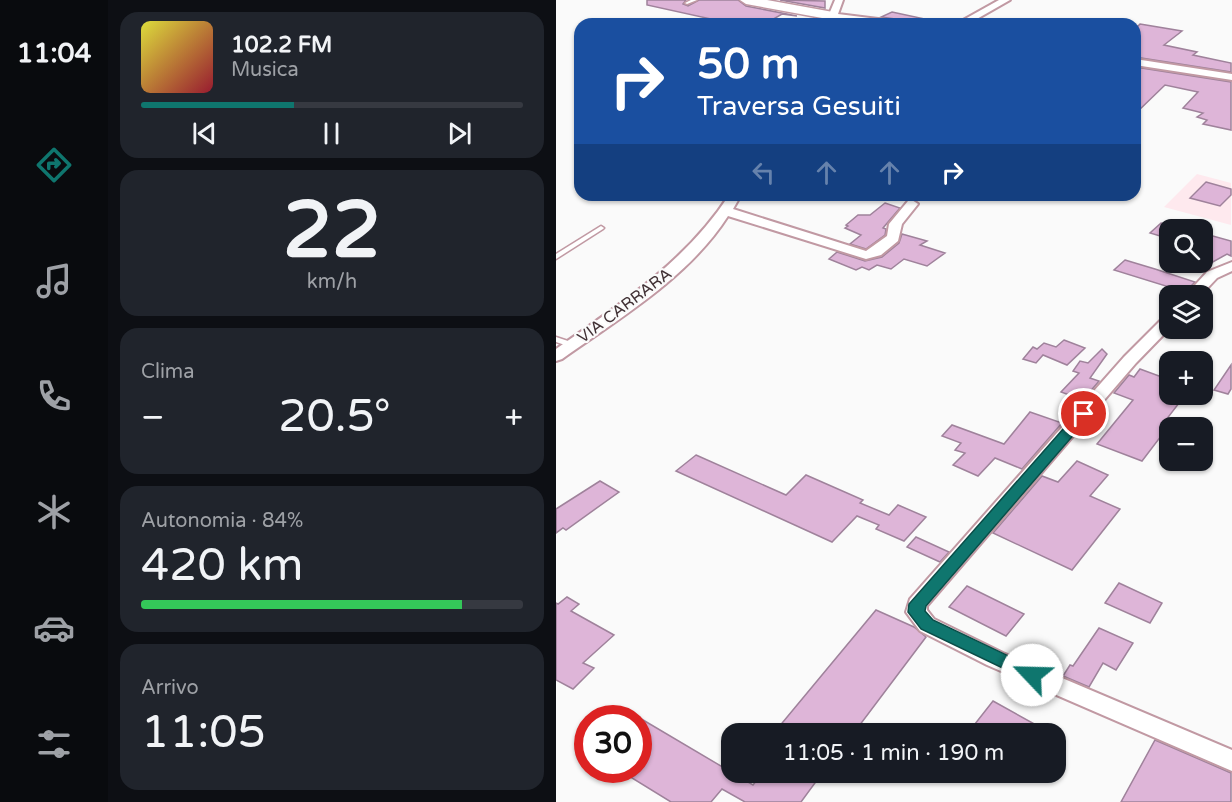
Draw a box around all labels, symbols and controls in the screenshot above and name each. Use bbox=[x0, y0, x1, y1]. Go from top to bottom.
text: 102.2 FM bbox=[231, 32, 332, 58]
text: 11:04 bbox=[17, 37, 91, 70]
text: 50 m bbox=[697, 39, 799, 90]
icon: right bbox=[598, 42, 676, 120]
text: Musica bbox=[231, 58, 299, 82]
text: Traversa Gesuiti bbox=[697, 90, 901, 123]
icon: previous bbox=[188, 117, 221, 150]
icon: pause bbox=[315, 117, 348, 150]
icon: next bbox=[443, 117, 476, 150]
icon: directions bbox=[33, 144, 75, 186]
icon: left bbox=[747, 156, 780, 189]
icon: ahead bbox=[810, 156, 843, 189]
icon: ahead bbox=[873, 156, 906, 189]
icon: right bbox=[936, 156, 969, 189]
text: 22 bbox=[283, 184, 381, 278]
map controls bbox=[1159, 219, 1213, 471]
button: search bbox=[1159, 219, 1213, 273]
icon: music bbox=[33, 260, 75, 302]
street label: VIA CARRARA bbox=[574, 264, 676, 348]
text: km/h bbox=[307, 270, 357, 294]
button: layers bbox=[1159, 285, 1213, 339]
button: + bbox=[1159, 351, 1213, 405]
text: Clima bbox=[141, 360, 194, 384]
icon: phone bbox=[33, 375, 75, 417]
pin bbox=[1058, 388, 1109, 439]
text: 20.5° bbox=[278, 390, 391, 444]
icon: arrive bbox=[1067, 397, 1100, 430]
text: − bbox=[141, 398, 165, 437]
text: + bbox=[504, 398, 523, 437]
button: − bbox=[1159, 417, 1213, 471]
icon: climate bbox=[33, 491, 75, 533]
text: Autonomia · 84% bbox=[141, 509, 303, 533]
text: 420 km bbox=[141, 539, 303, 593]
icon: car bbox=[33, 607, 75, 649]
position arrow bbox=[1000, 643, 1064, 707]
text: Arrivo bbox=[141, 676, 199, 700]
speed limit sign: 30 bbox=[574, 705, 652, 783]
text: 11:05 bbox=[141, 706, 266, 760]
icon: filters bbox=[33, 723, 75, 765]
text: 11:05 · 1 min · 190 m bbox=[783, 740, 1004, 766]

